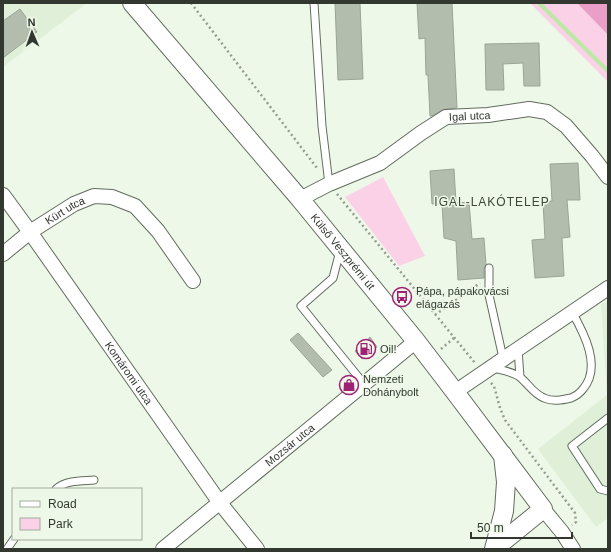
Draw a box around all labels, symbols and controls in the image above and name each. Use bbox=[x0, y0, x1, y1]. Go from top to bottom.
north arrow bbox=[12, 12, 52, 52]
text: N bbox=[27, 16, 36, 28]
street label: Igal utca bbox=[449, 109, 492, 123]
street label: Kürt utca bbox=[43, 194, 87, 227]
district label: IGAL-LAKÓTELEP bbox=[434, 194, 550, 209]
street label: Külső Veszprémi út bbox=[308, 211, 377, 292]
place label: Pápa, pápakovácsi elágazás bbox=[416, 285, 509, 310]
bus stop icon: Pápa, pápakovácsi elágazás bbox=[391, 286, 413, 308]
fuel station icon: Oil! bbox=[355, 338, 377, 360]
street label: Komáromi utca bbox=[103, 339, 156, 407]
place label: Oil! bbox=[380, 343, 397, 355]
place label: Nemzeti Dohánybolt bbox=[363, 373, 419, 398]
shop icon: Nemzeti Dohánybolt bbox=[338, 374, 360, 396]
street label: Mozsár utca bbox=[263, 421, 317, 469]
legend bbox=[12, 488, 142, 540]
text: Road bbox=[48, 497, 77, 511]
scale bar bbox=[471, 514, 572, 540]
text: Park bbox=[48, 517, 74, 531]
text: 50 m bbox=[477, 521, 504, 535]

